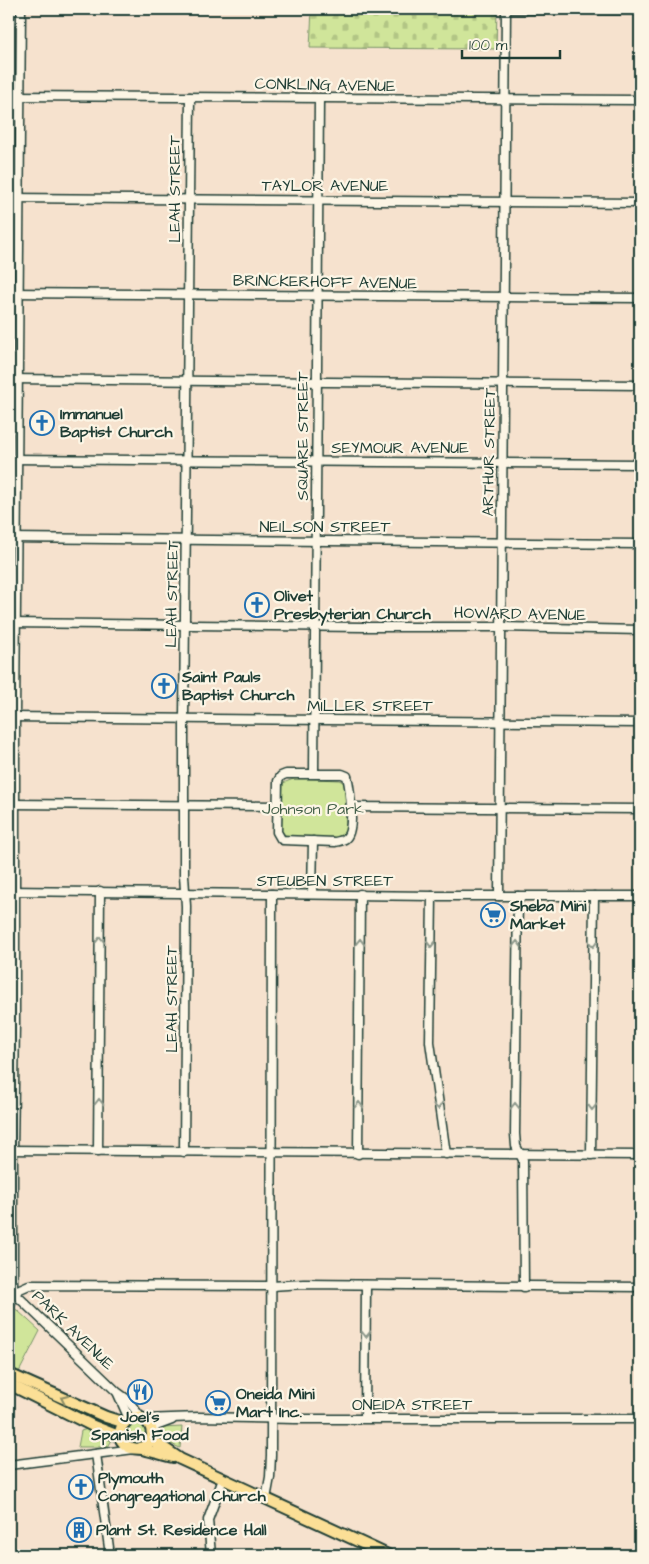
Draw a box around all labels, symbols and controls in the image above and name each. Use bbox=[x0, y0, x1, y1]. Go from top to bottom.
scale bar bbox=[462, 28, 559, 60]
text: 100 m bbox=[469, 35, 508, 56]
street label: CONKLING AVENUE bbox=[254, 73, 396, 97]
street label: LEAH STREET bbox=[164, 135, 186, 243]
street label: TAYLOR AVENUE bbox=[262, 175, 389, 197]
street label: BRINCKERHOFF AVENUE bbox=[233, 269, 418, 295]
street label: SQUARE STREET bbox=[292, 372, 314, 500]
street label: ARTHUR STREET bbox=[477, 387, 501, 517]
place label: Immanuel Baptist Church bbox=[60, 403, 174, 443]
church icon: Immanuel Baptist Church bbox=[29, 410, 55, 436]
street label: SEYMOUR AVENUE bbox=[331, 437, 469, 459]
street label: NEILSON STREET bbox=[260, 516, 391, 538]
street label: LEAH STREET bbox=[160, 540, 184, 648]
place label: Olivet Presbyterian Church bbox=[274, 585, 432, 626]
church icon: Olivet Presbyterian Church bbox=[244, 592, 270, 618]
street label: HOWARD AVENUE bbox=[454, 602, 587, 626]
place label: Saint Pauls Baptist Church bbox=[181, 666, 296, 706]
church icon: Saint Pauls Baptist Church bbox=[151, 673, 177, 699]
street label: MILLER STREET bbox=[307, 695, 433, 717]
park label: Johnson Park bbox=[262, 798, 364, 820]
street label: STEUBEN STREET bbox=[257, 870, 393, 892]
place label: Sheba Mini Market bbox=[509, 895, 587, 935]
supermarket icon: Sheba Mini Market bbox=[480, 902, 506, 928]
one-way arrow bbox=[95, 935, 105, 943]
one-way arrow bbox=[355, 938, 365, 946]
one-way arrow bbox=[512, 940, 522, 948]
one-way arrow bbox=[426, 941, 436, 949]
one-way arrow bbox=[588, 941, 598, 949]
street label: LEAH STREET bbox=[161, 945, 183, 1053]
one-way arrow bbox=[93, 1098, 104, 1106]
one-way arrow bbox=[354, 1101, 364, 1108]
one-way arrow bbox=[433, 1102, 443, 1111]
one-way arrow bbox=[510, 1102, 521, 1110]
one-way arrow bbox=[587, 1104, 597, 1111]
street label: PARK AVENUE bbox=[27, 1285, 119, 1375]
one-way arrow bbox=[361, 1330, 371, 1338]
restaurant icon: Joel's Spanish Food bbox=[127, 1379, 153, 1405]
place label: Oneida Mini Mart Inc. bbox=[236, 1383, 315, 1423]
supermarket icon: Oneida Mini Mart Inc. bbox=[205, 1390, 231, 1416]
one-way arrow bbox=[60, 1394, 69, 1405]
street label: ONEIDA STREET bbox=[352, 1394, 472, 1416]
place label: Joel's Spanish Food bbox=[90, 1406, 189, 1446]
place label: Plymouth Congregational Church bbox=[98, 1467, 267, 1509]
church icon: Plymouth Congregational Church bbox=[68, 1474, 94, 1500]
building icon: Plant St. Residence Hall bbox=[66, 1517, 92, 1543]
place label: Plant St. Residence Hall bbox=[96, 1519, 267, 1541]

